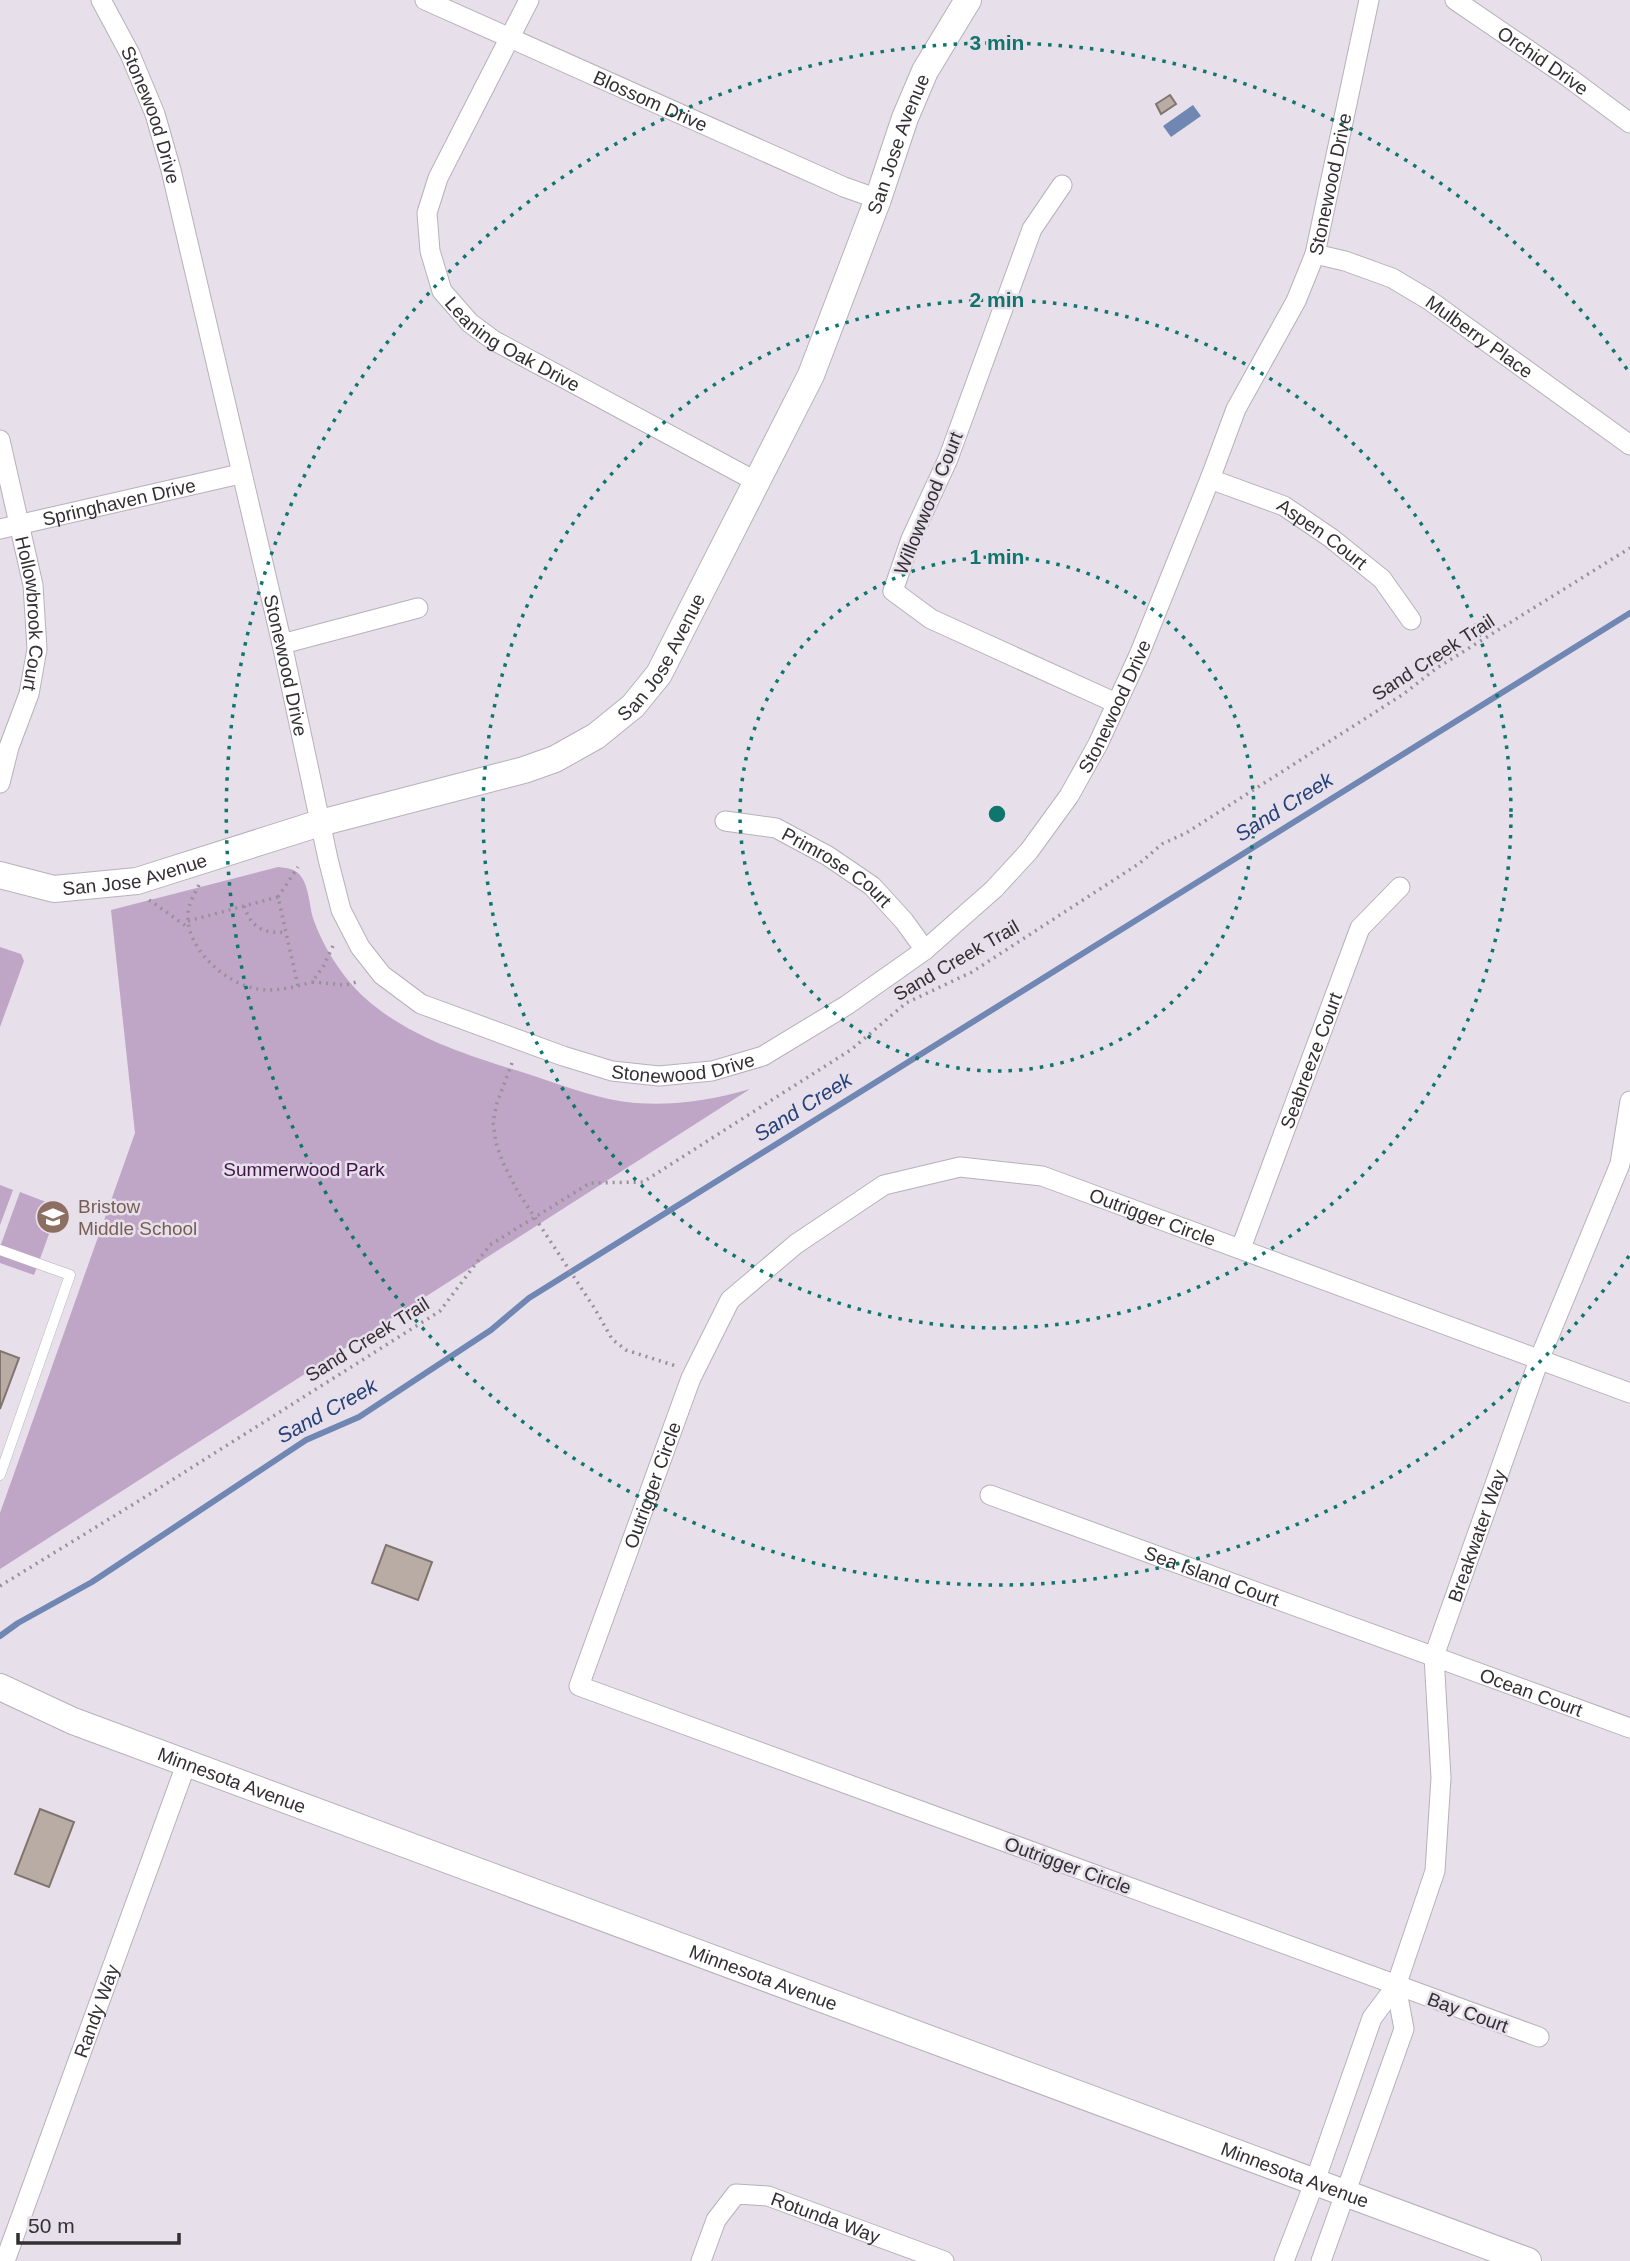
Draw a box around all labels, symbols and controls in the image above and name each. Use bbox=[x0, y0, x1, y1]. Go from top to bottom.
street label: Orchid Drive bbox=[1494, 22, 1593, 100]
text: 3 min bbox=[970, 31, 1024, 54]
street label: Stonewood Drive bbox=[117, 42, 184, 186]
street label: Blossom Drive bbox=[590, 67, 711, 136]
street label: San Jose Avenue bbox=[863, 71, 934, 217]
street label: Stonewood Drive bbox=[1305, 111, 1356, 257]
text: 2 min bbox=[970, 288, 1024, 311]
street label: Mulberry Place bbox=[1422, 291, 1537, 382]
street label: Leaning Oak Drive bbox=[441, 293, 583, 396]
street label: Willowwood Court bbox=[890, 428, 967, 578]
street label: Springhaven Drive bbox=[40, 475, 198, 530]
street label: Aspen Court bbox=[1273, 495, 1372, 574]
street label: Hollowbrook Court bbox=[11, 534, 48, 693]
text: 1 min bbox=[970, 545, 1024, 568]
street label: San Jose Avenue bbox=[613, 590, 709, 725]
street label: Stonewood Drive bbox=[260, 592, 311, 738]
street label: Sand Creek Trail bbox=[1368, 610, 1498, 705]
street label: Stonewood Drive bbox=[1074, 637, 1155, 777]
water label: Sand Creek bbox=[1231, 767, 1338, 846]
centre of rings bbox=[985, 802, 1009, 826]
street label: Primrose Court bbox=[778, 823, 896, 912]
street label: San Jose Avenue bbox=[61, 850, 210, 899]
street label: Sand Creek Trail bbox=[890, 916, 1023, 1005]
street label: Seabreeze Court bbox=[1276, 989, 1346, 1132]
street label: Stonewood Drive bbox=[610, 1049, 757, 1087]
water label: Sand Creek bbox=[750, 1067, 857, 1146]
park label: Summerwood Park bbox=[223, 1159, 385, 1180]
street label: Outrigger Circle bbox=[1086, 1184, 1218, 1250]
place label: Bristow Middle School bbox=[78, 1196, 197, 1239]
school or university icon: Bristow Middle School bbox=[34, 1198, 72, 1236]
street label: Sand Creek Trail bbox=[302, 1293, 433, 1386]
water label: Sand Creek bbox=[273, 1373, 382, 1448]
street label: Outrigger Circle bbox=[620, 1419, 685, 1551]
street label: Breakwater Way bbox=[1444, 1466, 1510, 1605]
street label: Sea Island Court bbox=[1141, 1542, 1282, 1611]
street label: Ocean Court bbox=[1477, 1664, 1586, 1721]
street label: Minnesota Avenue bbox=[155, 1743, 309, 1817]
street label: Outrigger Circle bbox=[1002, 1833, 1134, 1898]
street label: Minnesota Avenue bbox=[686, 1941, 840, 2015]
street label: Randy Way bbox=[70, 1961, 123, 2061]
street label: Bay Court bbox=[1425, 1988, 1512, 2037]
street label: Minnesota Avenue bbox=[1218, 2138, 1372, 2212]
street label: Rotunda Way bbox=[768, 2188, 883, 2248]
scale bar bbox=[18, 2202, 178, 2246]
text: 50 m bbox=[28, 2214, 75, 2237]

